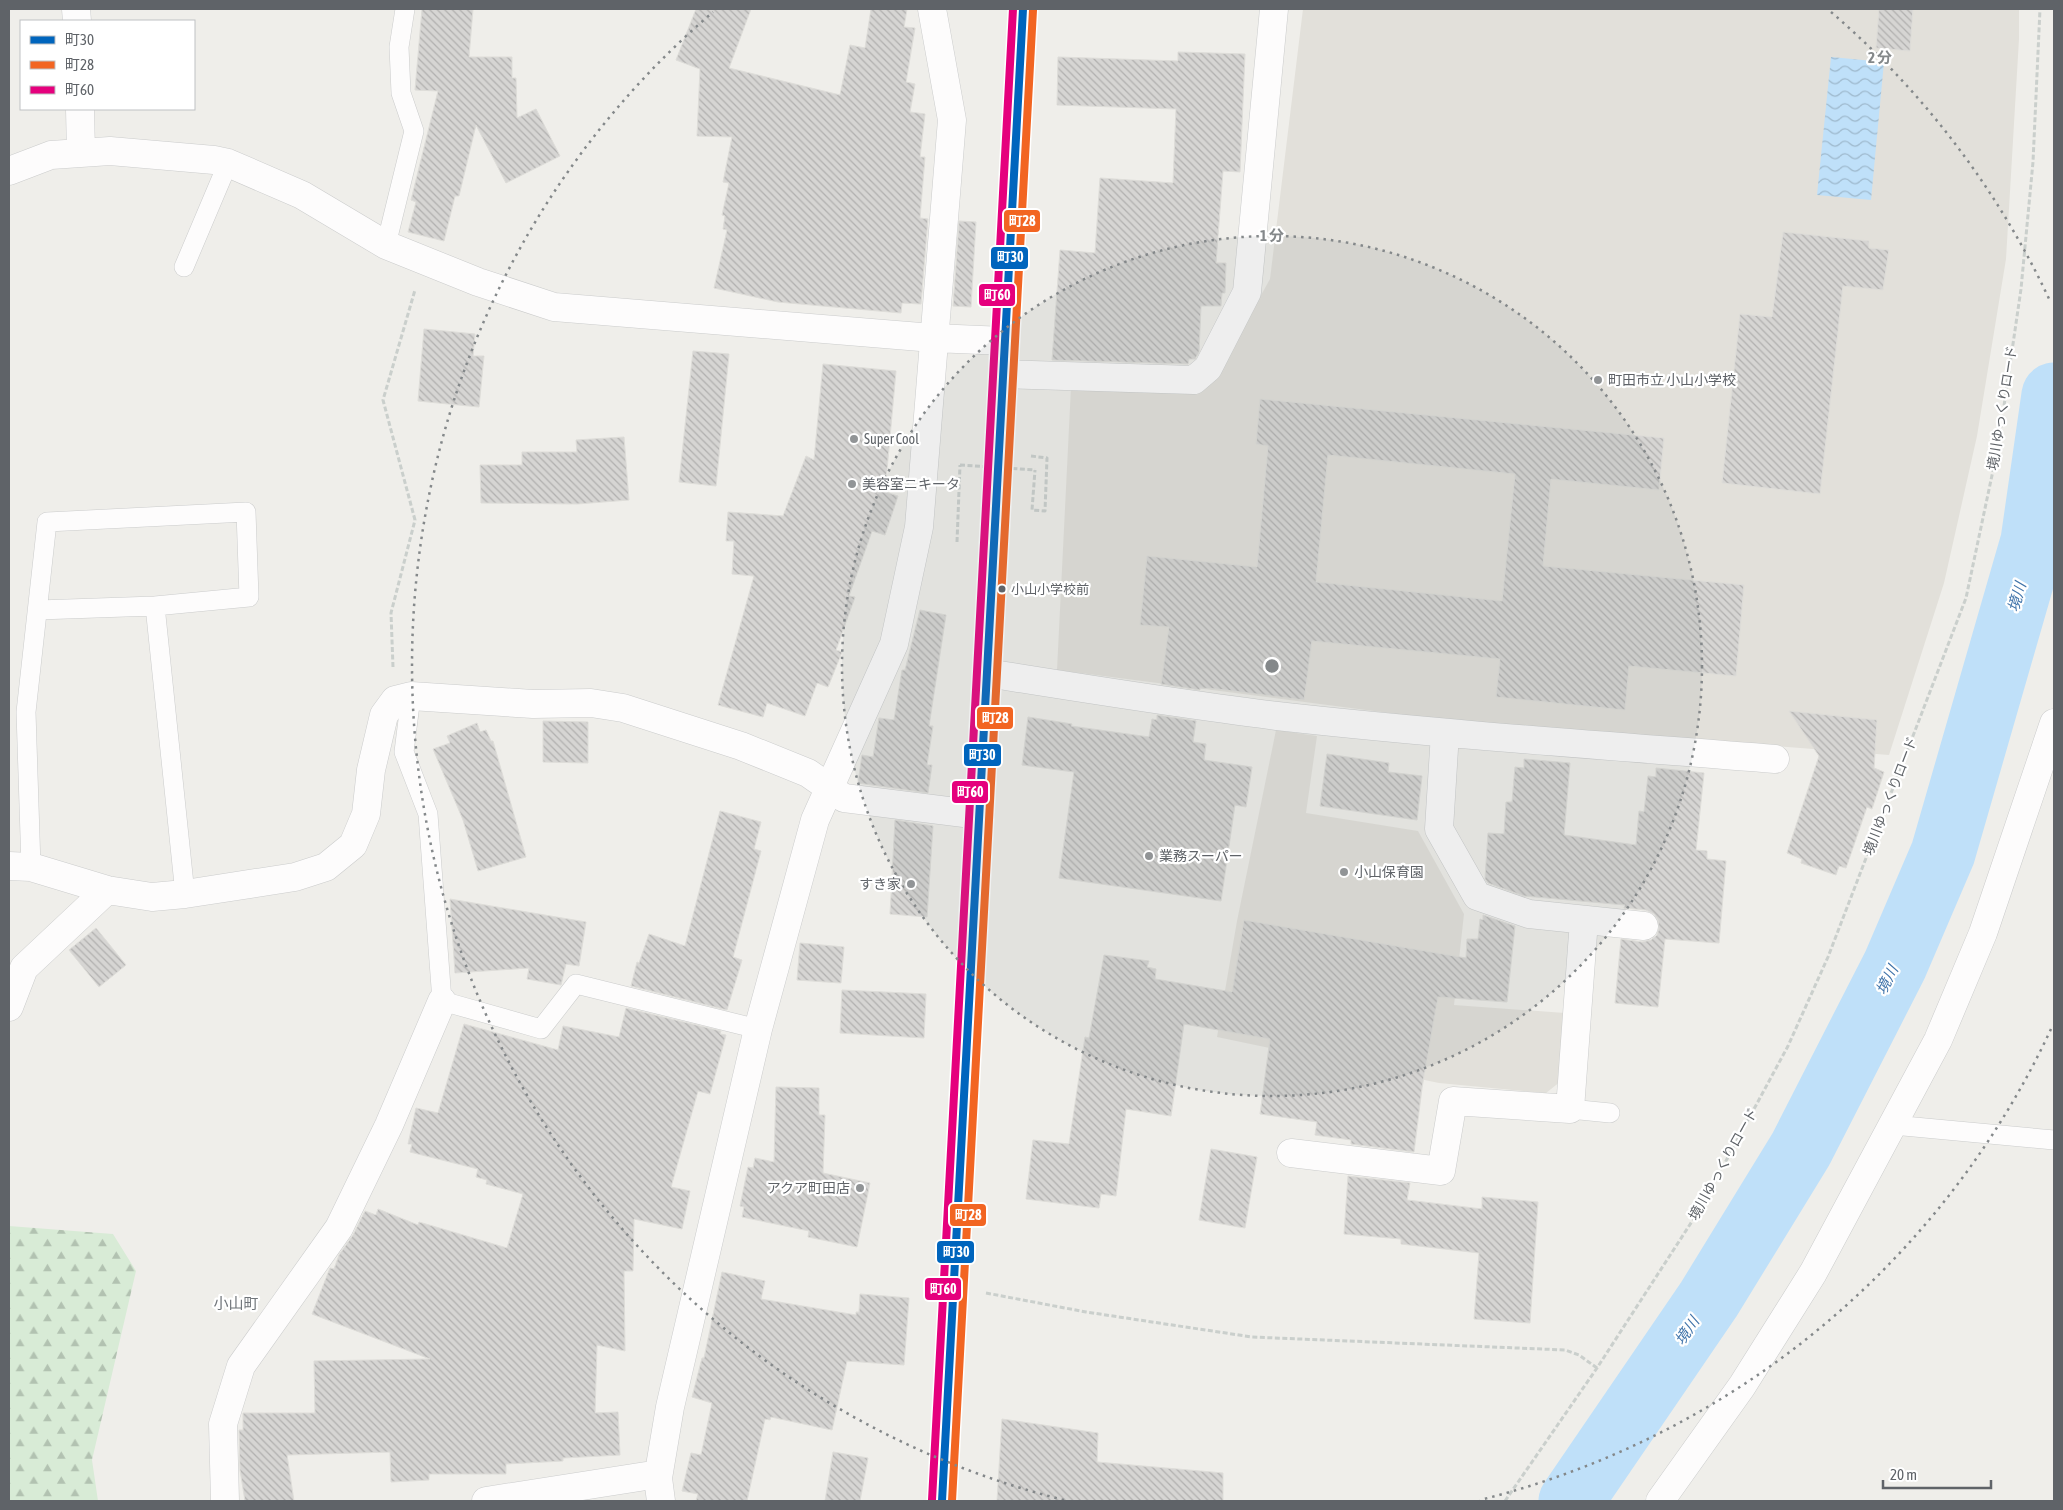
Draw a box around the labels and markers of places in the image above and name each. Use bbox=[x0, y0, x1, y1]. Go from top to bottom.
place label: 町田市立 小山小学校 bbox=[1608, 372, 1736, 388]
marker: 町田市立 小山小学校 bbox=[1592, 374, 1604, 386]
place label: Super Cool bbox=[864, 431, 919, 447]
marker: Super Cool bbox=[848, 433, 860, 445]
place label: 美容室ニキータ bbox=[862, 476, 960, 492]
marker: 美容室ニキータ bbox=[846, 478, 858, 490]
place label: 小山小学校前 bbox=[1011, 582, 1089, 597]
marker: 小山小学校前 bbox=[997, 584, 1007, 594]
centre of rings bbox=[1263, 657, 1281, 675]
place label: 業務スーパー bbox=[1159, 848, 1243, 864]
marker: 業務スーパー bbox=[1143, 850, 1155, 862]
place label: 小山保育園 bbox=[1354, 864, 1424, 880]
marker: 小山保育園 bbox=[1338, 866, 1350, 878]
place label: すき家 bbox=[859, 876, 901, 892]
marker: すき家 bbox=[905, 878, 917, 890]
place label: アクア町田店 bbox=[767, 1180, 850, 1196]
marker: アクア町田店 bbox=[854, 1182, 866, 1194]

